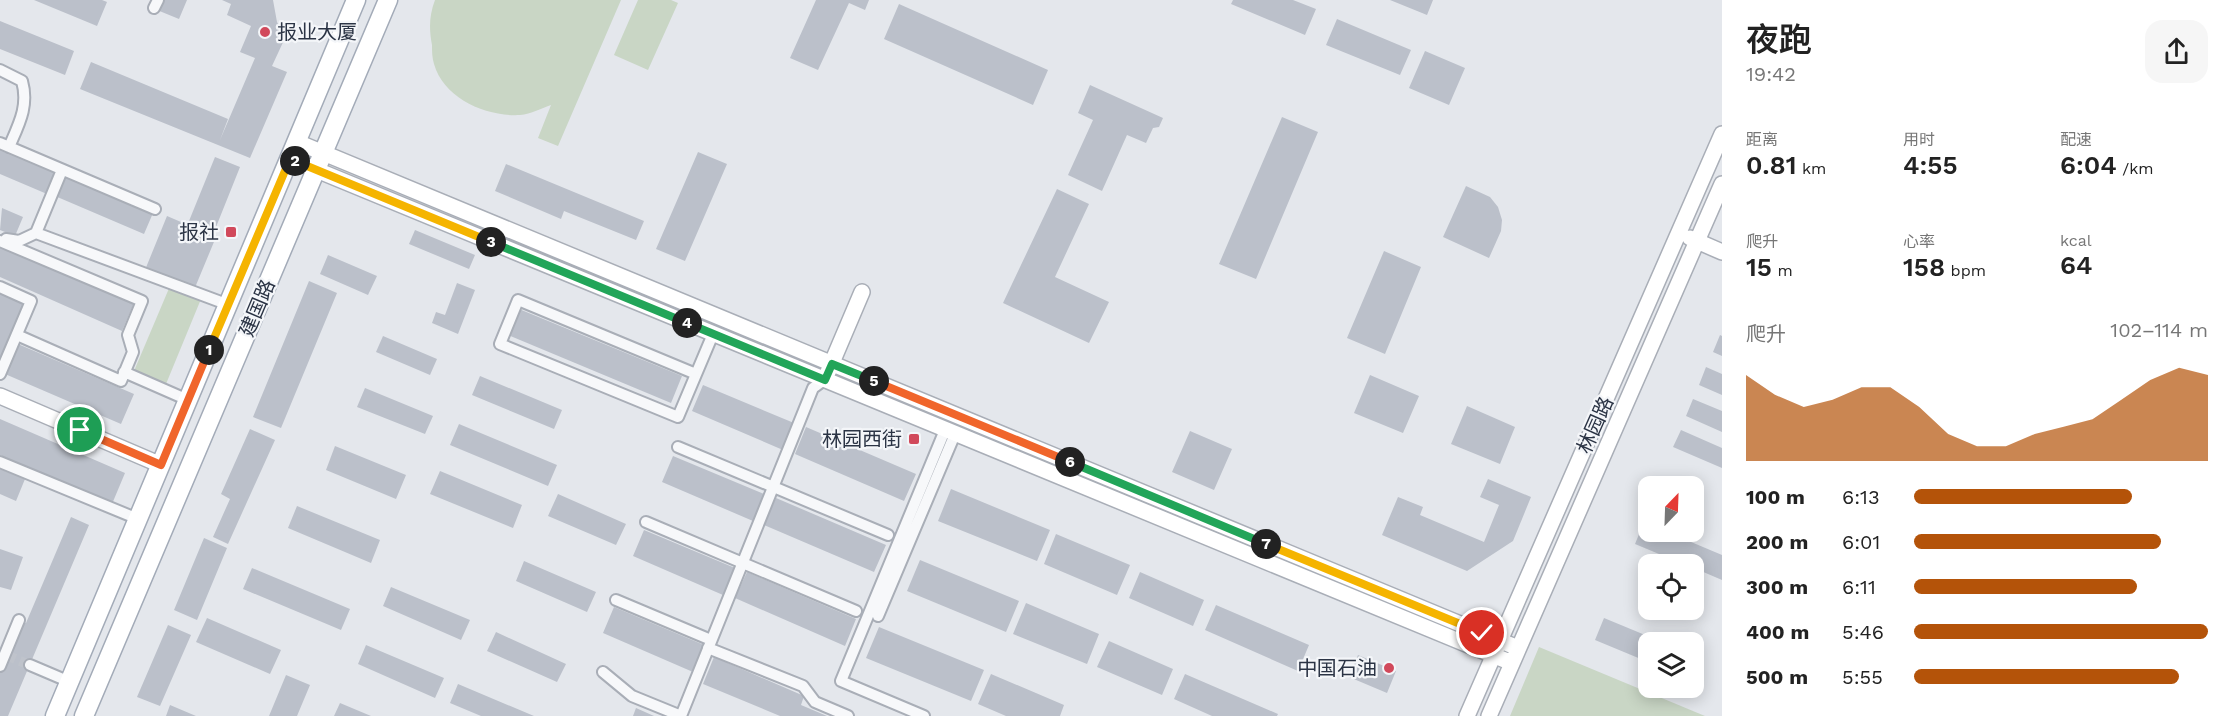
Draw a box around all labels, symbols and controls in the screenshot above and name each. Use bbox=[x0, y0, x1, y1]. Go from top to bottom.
place label: 报业大厦 bbox=[277, 20, 357, 44]
text: 夜跑 bbox=[1746, 20, 1812, 59]
button: share bbox=[2145, 20, 2208, 83]
marker: 报业大厦 bbox=[258, 25, 272, 39]
text: 19:42 bbox=[1746, 62, 1796, 86]
text: 距离 bbox=[1746, 130, 1778, 149]
text: 用时 bbox=[1903, 130, 1935, 149]
text: 配速 bbox=[2060, 130, 2092, 149]
pin: 2 bbox=[280, 146, 310, 176]
text: 0.81 bbox=[1746, 150, 1796, 180]
text: 4:55 bbox=[1903, 150, 1958, 180]
text: 6:04 bbox=[2060, 150, 2117, 180]
text: 2 bbox=[290, 151, 300, 170]
text: km bbox=[1796, 159, 1826, 178]
text: /km bbox=[2117, 159, 2154, 178]
place label: 报社 bbox=[179, 220, 219, 244]
marker: 报社 bbox=[224, 225, 238, 239]
pin: 3 bbox=[476, 227, 506, 257]
text: kcal bbox=[2060, 231, 2092, 250]
text: 3 bbox=[486, 232, 496, 251]
text: 爬升 bbox=[1746, 232, 1778, 251]
text: 心率 bbox=[1903, 232, 1935, 251]
text: 64 bbox=[2060, 250, 2092, 280]
text: 15 bbox=[1746, 252, 1772, 282]
text: 158 bbox=[1903, 252, 1945, 282]
text: m bbox=[1772, 261, 1793, 280]
text: bpm bbox=[1945, 261, 1986, 280]
street label: 建国路 bbox=[234, 276, 280, 340]
pin: 4 bbox=[672, 308, 702, 338]
text: 4 bbox=[682, 313, 692, 332]
text: 102–114 m bbox=[2110, 318, 2208, 342]
text: 爬升 bbox=[1746, 322, 1786, 346]
pin: 1 bbox=[194, 335, 224, 365]
text: 1 bbox=[206, 340, 212, 359]
pin: 5 bbox=[859, 366, 889, 396]
text: 5 bbox=[869, 371, 879, 390]
street label: 林园路 bbox=[1572, 393, 1618, 457]
pin bbox=[54, 404, 105, 455]
icon: arrive bbox=[63, 413, 96, 446]
place label: 林园西街 bbox=[822, 427, 902, 451]
marker: 林园西街 bbox=[907, 432, 921, 446]
pin: 6 bbox=[1055, 447, 1085, 477]
text: 6 bbox=[1065, 452, 1075, 471]
north arrow bbox=[1638, 476, 1704, 542]
map controls bbox=[1638, 476, 1704, 698]
text: 100 m bbox=[1746, 485, 1805, 509]
text: 6:13 bbox=[1842, 485, 1880, 509]
pin: 7 bbox=[1251, 529, 1281, 559]
text: 200 m bbox=[1746, 530, 1808, 554]
text: 6:01 bbox=[1842, 530, 1880, 554]
text: 7 bbox=[1261, 534, 1271, 553]
button: locate bbox=[1638, 554, 1704, 620]
text: 300 m bbox=[1746, 575, 1808, 599]
text: 6:11 bbox=[1842, 575, 1876, 599]
pin bbox=[1456, 607, 1507, 658]
icon: check bbox=[1465, 616, 1498, 649]
text: 400 m bbox=[1746, 620, 1809, 644]
text: 5:46 bbox=[1842, 620, 1884, 644]
button: layers bbox=[1638, 632, 1704, 698]
place label: 中国石油 bbox=[1297, 656, 1377, 680]
marker: 中国石油 bbox=[1382, 661, 1396, 675]
text: 500 m bbox=[1746, 665, 1808, 689]
text: 5:55 bbox=[1842, 665, 1883, 689]

